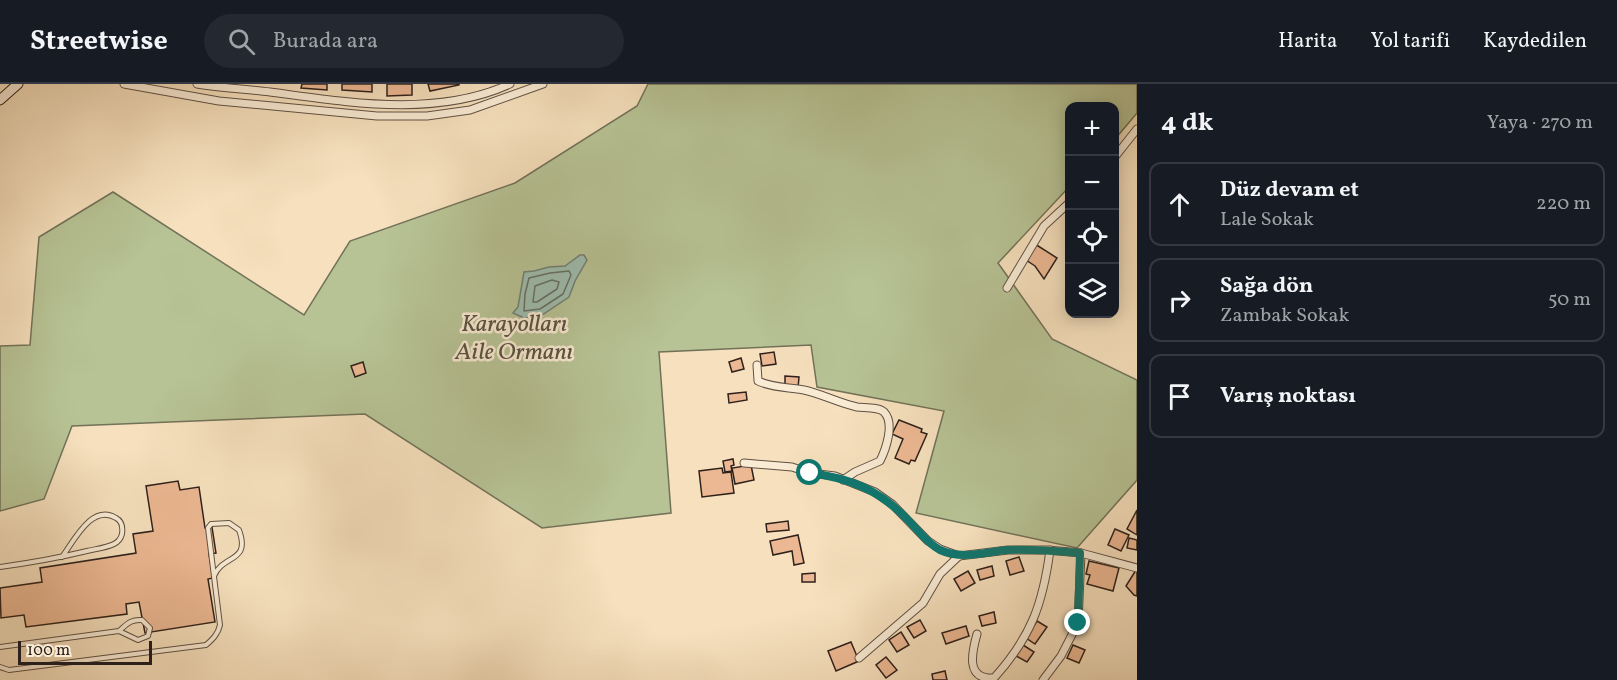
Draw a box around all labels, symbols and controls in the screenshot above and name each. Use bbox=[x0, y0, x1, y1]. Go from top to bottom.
search box bbox=[204, 14, 624, 68]
text: Streetwise bbox=[30, 22, 168, 61]
icon: search bbox=[225, 25, 258, 58]
text: Burada ara bbox=[273, 26, 378, 57]
text: Harita bbox=[1278, 27, 1337, 56]
text: Yol tarifi bbox=[1370, 27, 1450, 56]
text: Kaydedilen bbox=[1483, 27, 1587, 56]
map controls bbox=[1065, 102, 1119, 318]
button: + bbox=[1065, 102, 1119, 156]
text: 4 dk bbox=[1161, 105, 1214, 141]
text: Yaya · 270 m bbox=[1487, 109, 1593, 137]
button: − bbox=[1065, 156, 1119, 210]
text: Düz devam et bbox=[1220, 175, 1359, 206]
icon: ahead bbox=[1163, 188, 1196, 221]
text: 220 m bbox=[1536, 190, 1591, 218]
text: Lale Sokak bbox=[1220, 206, 1314, 234]
button: locate bbox=[1065, 210, 1119, 264]
button: layers bbox=[1065, 264, 1119, 318]
text: Sağa dön bbox=[1220, 271, 1313, 302]
icon: right bbox=[1163, 284, 1196, 317]
text: 50 m bbox=[1548, 286, 1591, 314]
text: Zambak Sokak bbox=[1220, 302, 1349, 330]
park label: Karayolları Aile Ormanı bbox=[454, 308, 573, 370]
icon: arrive bbox=[1163, 380, 1196, 413]
text: Varış noktası bbox=[1220, 381, 1356, 412]
route start bbox=[796, 459, 822, 485]
route end bbox=[1064, 609, 1090, 635]
scale bar bbox=[18, 638, 152, 666]
text: 100 m bbox=[27, 640, 70, 662]

